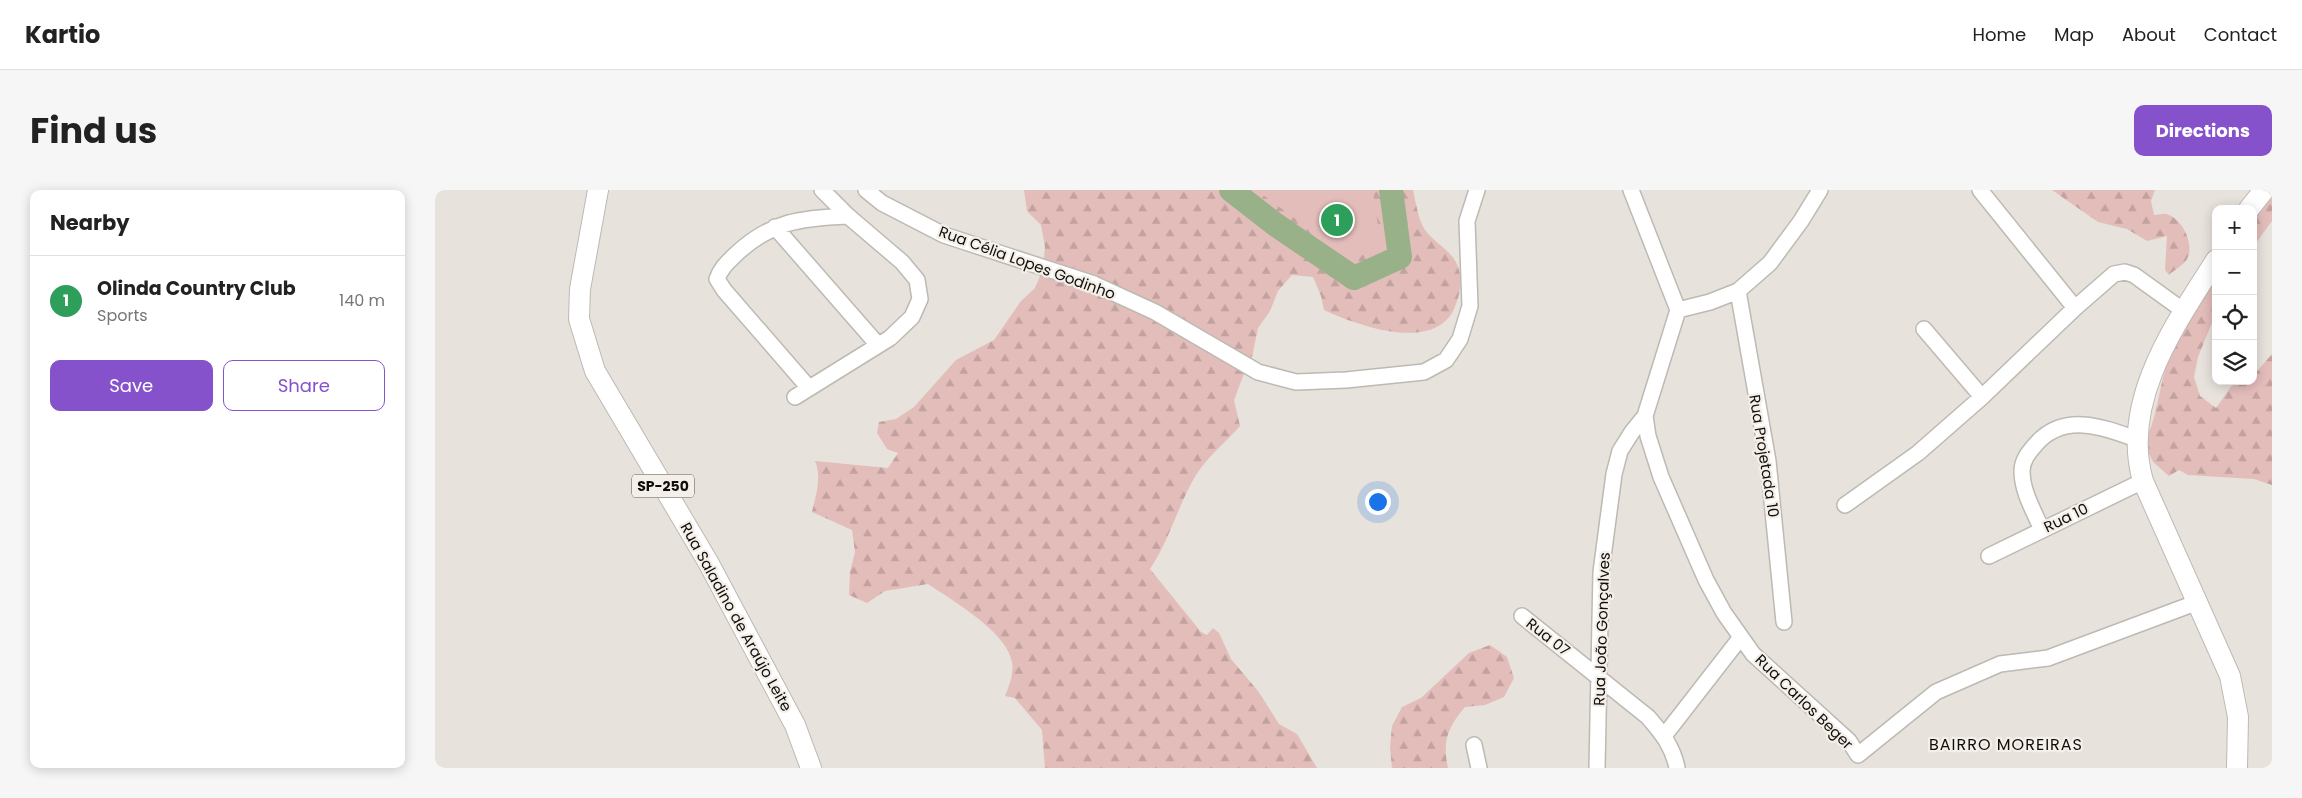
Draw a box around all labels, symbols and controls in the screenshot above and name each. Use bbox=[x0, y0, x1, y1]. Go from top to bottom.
text: Kartio bbox=[25, 18, 100, 51]
text: Home bbox=[1972, 22, 2026, 47]
text: Map bbox=[2054, 22, 2094, 47]
text: About bbox=[2122, 22, 2176, 47]
text: Contact bbox=[2204, 22, 2277, 47]
button: Directions bbox=[2134, 105, 2272, 156]
text: Find us bbox=[30, 106, 157, 155]
pin: 1 bbox=[1321, 201, 1353, 239]
map controls bbox=[2212, 205, 2257, 385]
button: + bbox=[2212, 205, 2257, 250]
text: Nearby bbox=[50, 208, 130, 237]
street label: Rua Célia Lopes Godinho bbox=[936, 221, 1118, 304]
button: − bbox=[2212, 250, 2257, 295]
text: Olinda Country Club bbox=[97, 275, 296, 302]
text: 1 bbox=[63, 289, 69, 312]
text: 140 m bbox=[339, 289, 385, 312]
button: locate bbox=[2212, 295, 2257, 340]
text: Sports bbox=[97, 304, 148, 327]
button: layers bbox=[2212, 340, 2257, 385]
button: Save bbox=[50, 360, 213, 411]
button: Share bbox=[223, 360, 385, 411]
street label: Rua Projetada 10 bbox=[1744, 393, 1785, 519]
road number: SP-250 bbox=[632, 474, 694, 498]
your location bbox=[1365, 489, 1391, 515]
street label: Rua 10 bbox=[2040, 498, 2092, 537]
street label: Rua Saladino de Araújo Leite bbox=[676, 518, 797, 715]
street label: Rua João Gonçalves bbox=[1588, 552, 1615, 706]
street label: Rua 07 bbox=[1522, 613, 1575, 660]
street label: Rua Carlos Beger bbox=[1751, 649, 1858, 754]
district label: BAIRRO MOREIRAS bbox=[1929, 733, 2083, 756]

